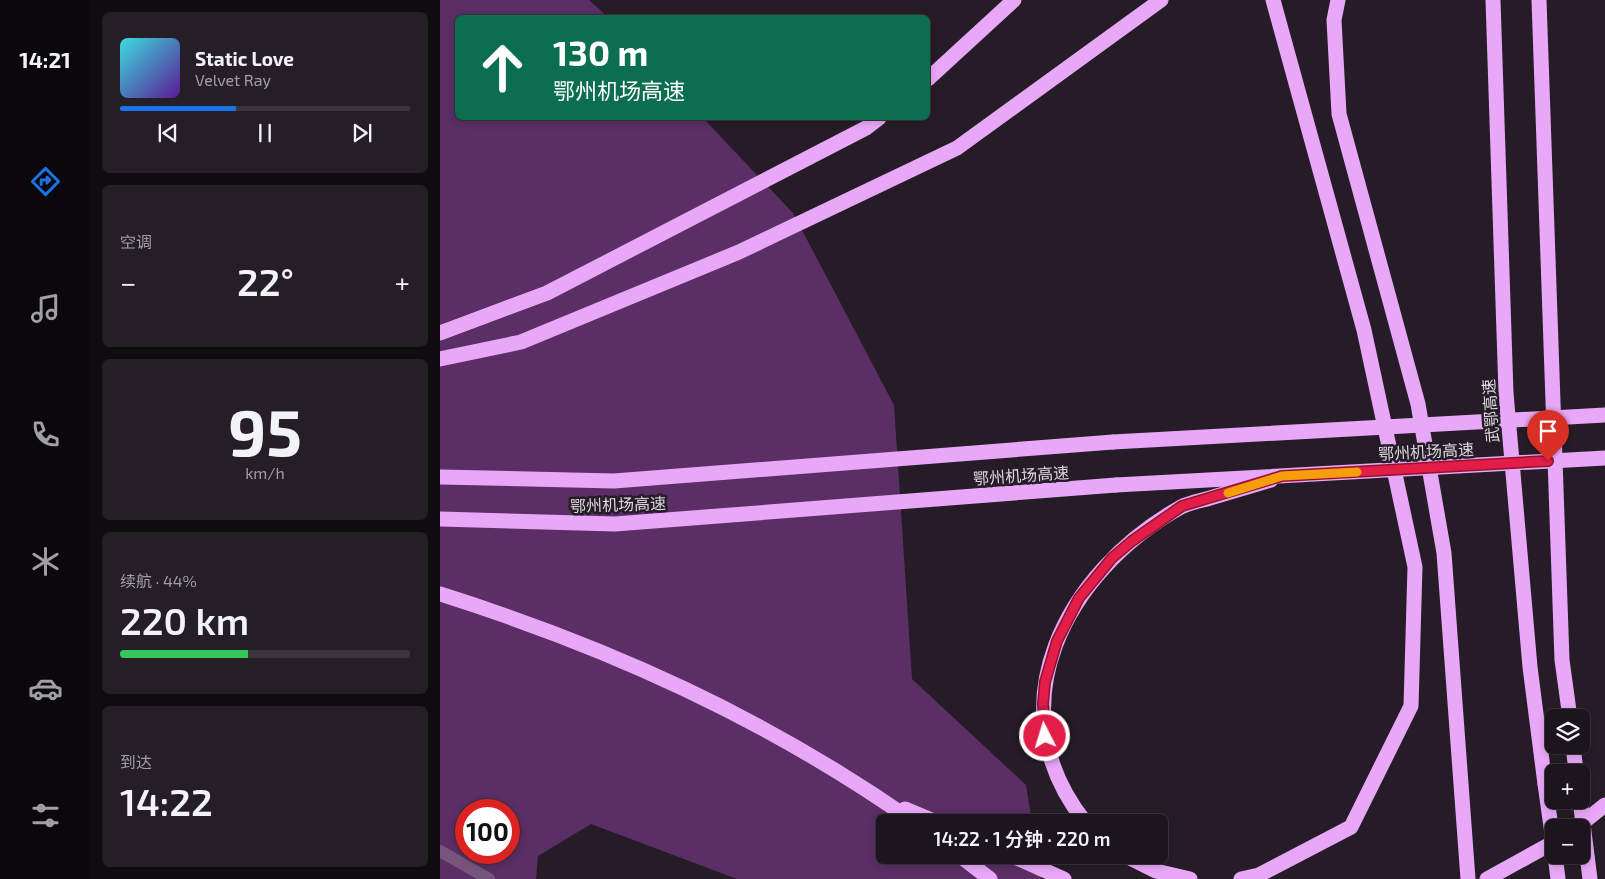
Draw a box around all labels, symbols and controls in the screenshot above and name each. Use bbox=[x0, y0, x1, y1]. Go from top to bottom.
text: 130 m bbox=[553, 31, 648, 73]
icon: ahead bbox=[470, 35, 535, 100]
text: 14:21 bbox=[19, 46, 71, 72]
text: Static Love bbox=[195, 47, 294, 70]
text: Velvet Ray bbox=[195, 70, 271, 89]
text: 鄂州机场高速 bbox=[553, 77, 685, 103]
icon: previous bbox=[154, 119, 182, 147]
icon: pause bbox=[251, 119, 279, 147]
icon: next bbox=[348, 119, 376, 147]
icon: directions bbox=[28, 164, 63, 199]
text: 空调 bbox=[120, 232, 152, 251]
text: 22° bbox=[237, 258, 294, 304]
text: − bbox=[120, 265, 136, 299]
text: + bbox=[395, 265, 410, 299]
icon: music bbox=[28, 291, 63, 326]
street label: 武鄂高速 bbox=[1478, 378, 1502, 444]
text: 95 bbox=[228, 391, 302, 469]
pin bbox=[1527, 410, 1569, 461]
icon: phone bbox=[28, 417, 63, 452]
icon: arrive bbox=[1534, 417, 1562, 445]
street label: 鄂州机场高速 bbox=[1378, 439, 1474, 463]
street label: 鄂州机场高速 bbox=[972, 462, 1070, 488]
text: km/h bbox=[245, 463, 285, 482]
street label: 鄂州机场高速 bbox=[570, 493, 666, 515]
icon: climate bbox=[28, 544, 63, 579]
text: 续航 · 44% bbox=[120, 571, 197, 590]
text: 220 km bbox=[120, 597, 249, 643]
icon: car bbox=[28, 671, 63, 706]
position arrow bbox=[1018, 709, 1070, 761]
map controls bbox=[1545, 709, 1590, 864]
button: layers bbox=[1545, 709, 1590, 754]
text: 到达 bbox=[120, 752, 152, 771]
button: + bbox=[1545, 764, 1590, 809]
text: 14:22 bbox=[120, 778, 213, 824]
icon: filters bbox=[28, 798, 63, 833]
speed limit sign: 100 bbox=[455, 799, 520, 864]
button: − bbox=[1545, 819, 1590, 864]
text: 14:22 · 1 分钟 · 220 m bbox=[934, 827, 1110, 850]

